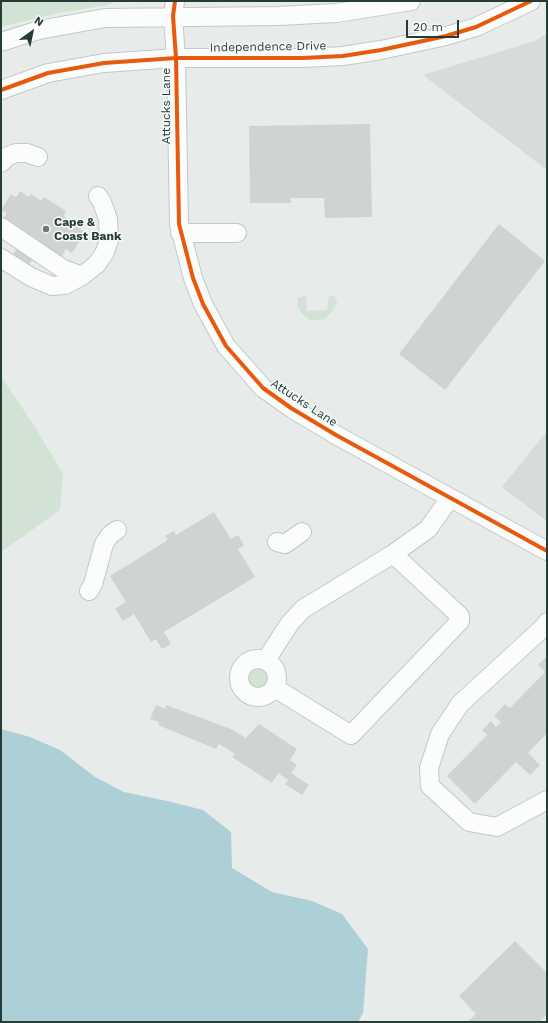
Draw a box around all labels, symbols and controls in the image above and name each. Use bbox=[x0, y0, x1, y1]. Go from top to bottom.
north arrow bbox=[12, 12, 52, 52]
scale bar bbox=[408, 12, 461, 38]
text: N bbox=[32, 14, 46, 29]
text: 20 m bbox=[413, 20, 443, 34]
street label: Independence Drive bbox=[210, 39, 326, 55]
street label: Attucks Lane bbox=[159, 68, 173, 144]
place label: Cape & Coast Bank bbox=[54, 215, 121, 243]
marker: Cape & Coast Bank bbox=[41, 224, 51, 234]
street label: Attucks Lane bbox=[268, 376, 340, 430]

